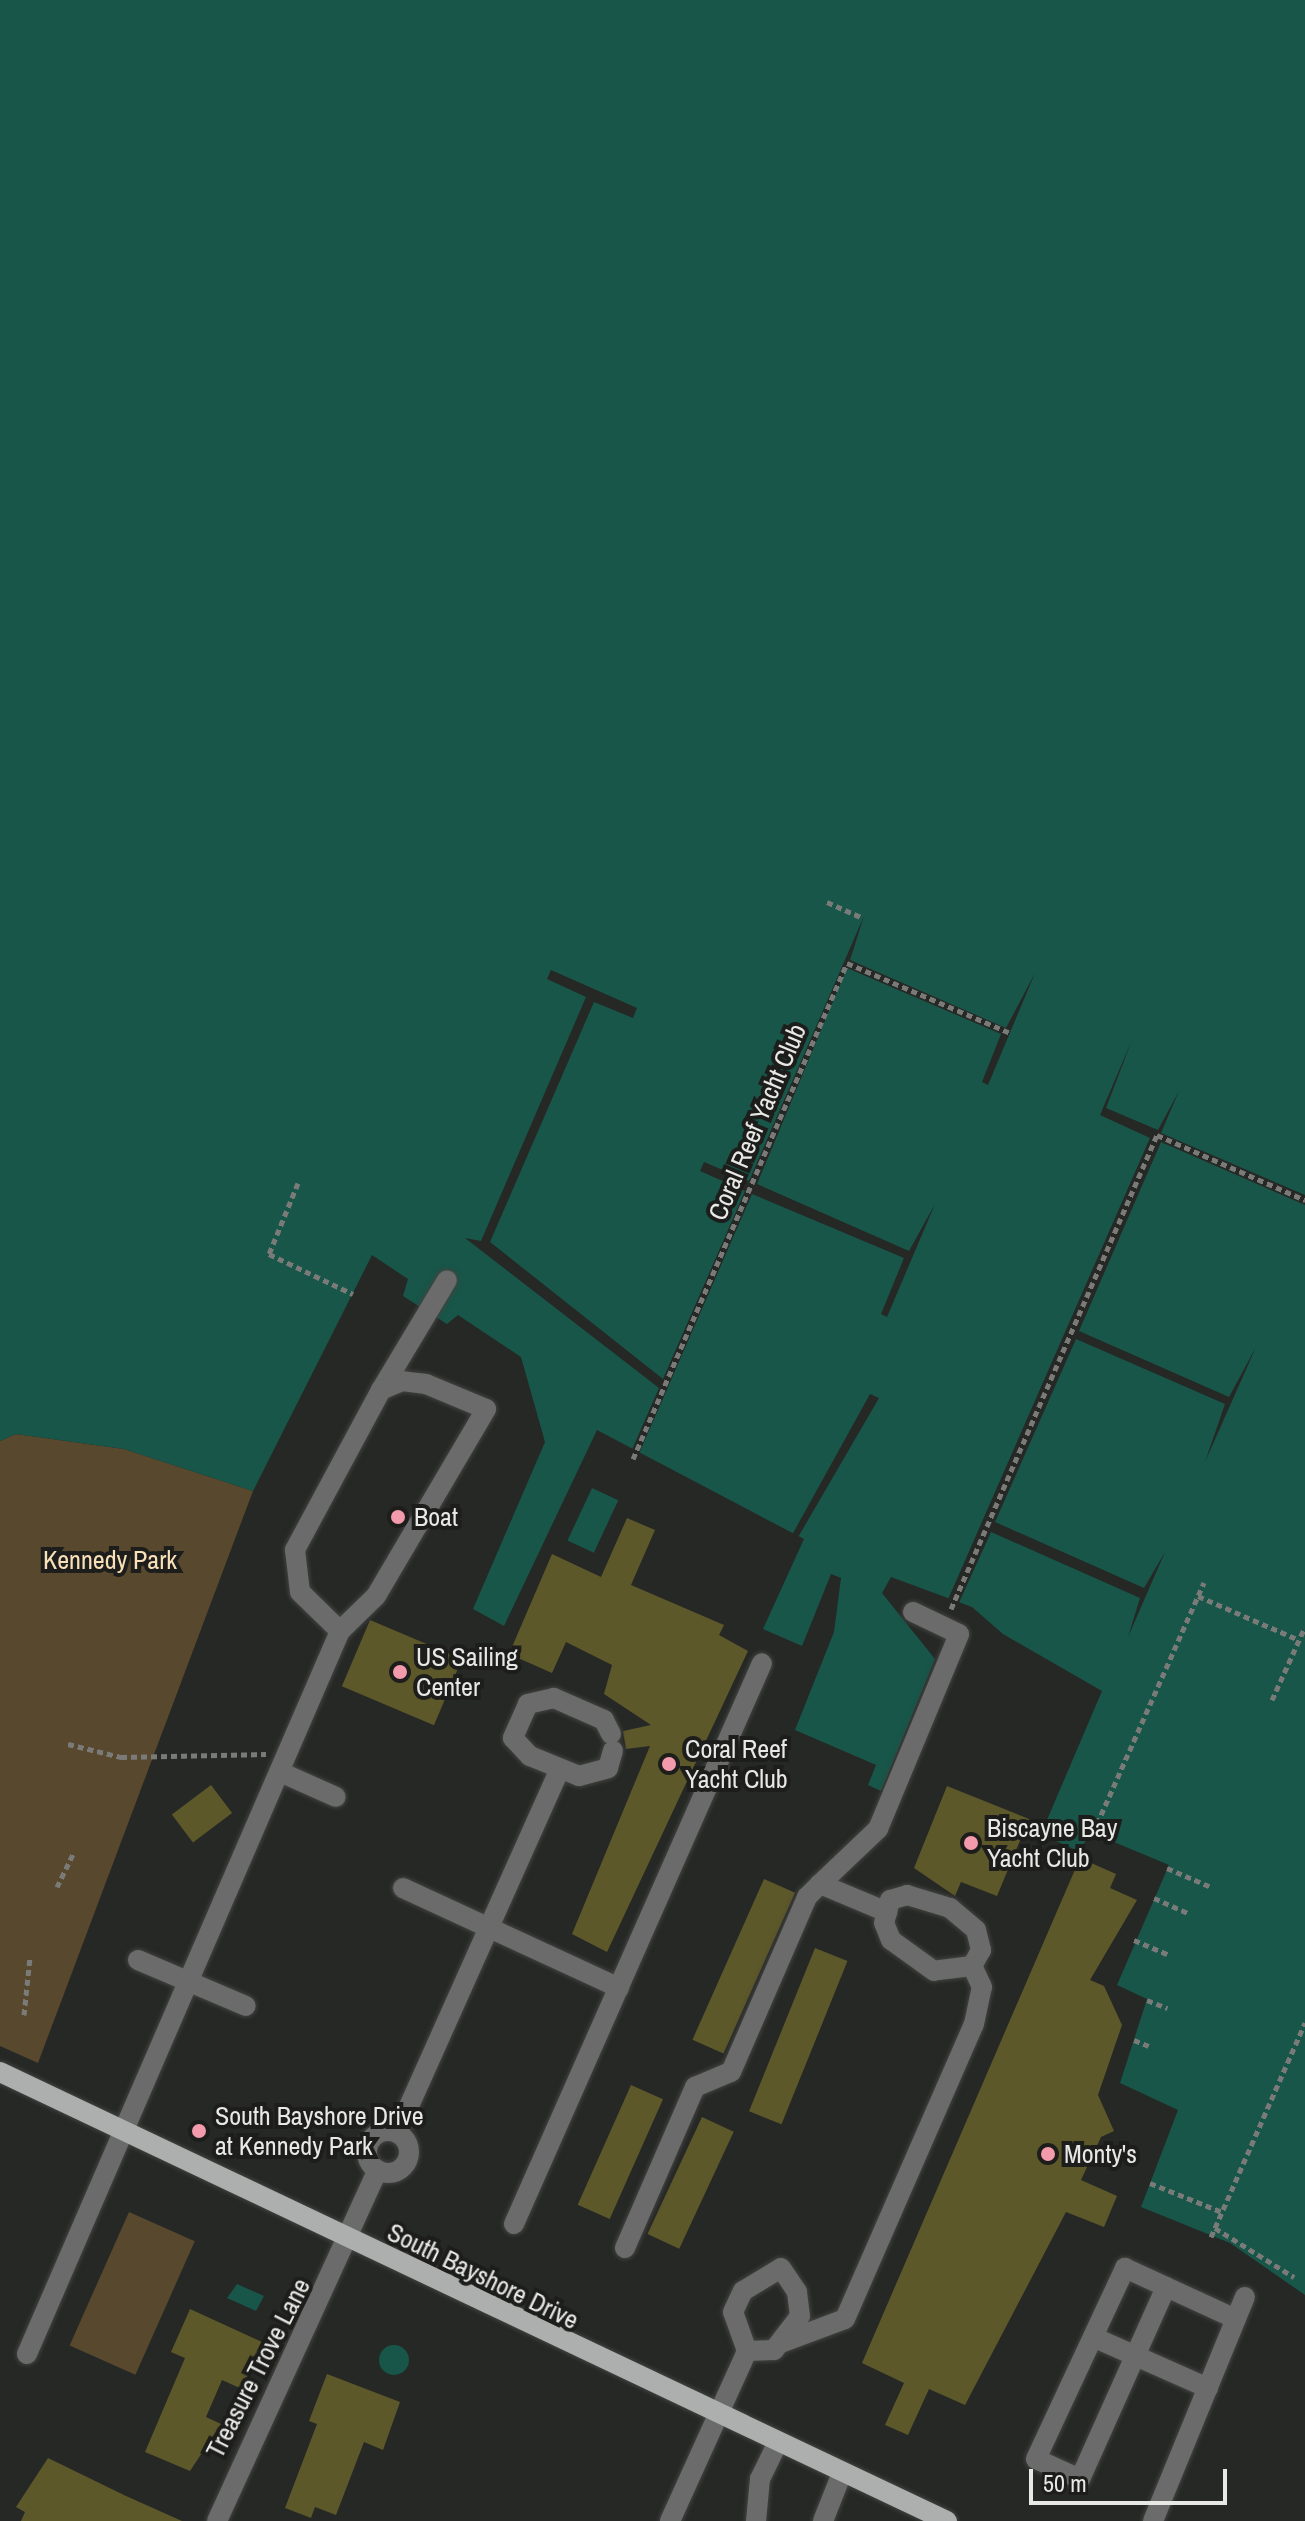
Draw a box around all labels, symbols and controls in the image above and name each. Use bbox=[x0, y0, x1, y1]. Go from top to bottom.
street label: Coral Reef Yacht Club bbox=[702, 1019, 812, 1225]
place label: Boat bbox=[414, 1501, 458, 1533]
marker: Boat bbox=[389, 1508, 407, 1526]
park label: Kennedy Park bbox=[43, 1544, 177, 1576]
place label: US Sailing Center bbox=[416, 1641, 518, 1702]
marker: US Sailing Center bbox=[391, 1663, 409, 1681]
place label: Coral Reef Yacht Club bbox=[685, 1733, 788, 1794]
marker: Coral Reef Yacht Club bbox=[660, 1755, 678, 1773]
place label: Biscayne Bay Yacht Club bbox=[987, 1812, 1117, 1874]
marker: Biscayne Bay Yacht Club bbox=[962, 1834, 980, 1852]
place label: South Bayshore Drive at Kennedy Park bbox=[215, 2100, 424, 2162]
marker: South Bayshore Drive at Kennedy Park bbox=[190, 2122, 208, 2140]
place label: Monty's bbox=[1064, 2138, 1137, 2170]
marker: Monty's bbox=[1039, 2145, 1057, 2163]
street label: South Bayshore Drive bbox=[382, 2216, 584, 2336]
street label: Treasure Trove Lane bbox=[199, 2273, 317, 2463]
scale bar bbox=[1033, 2453, 1231, 2503]
text: 50 m bbox=[1043, 2467, 1087, 2499]

